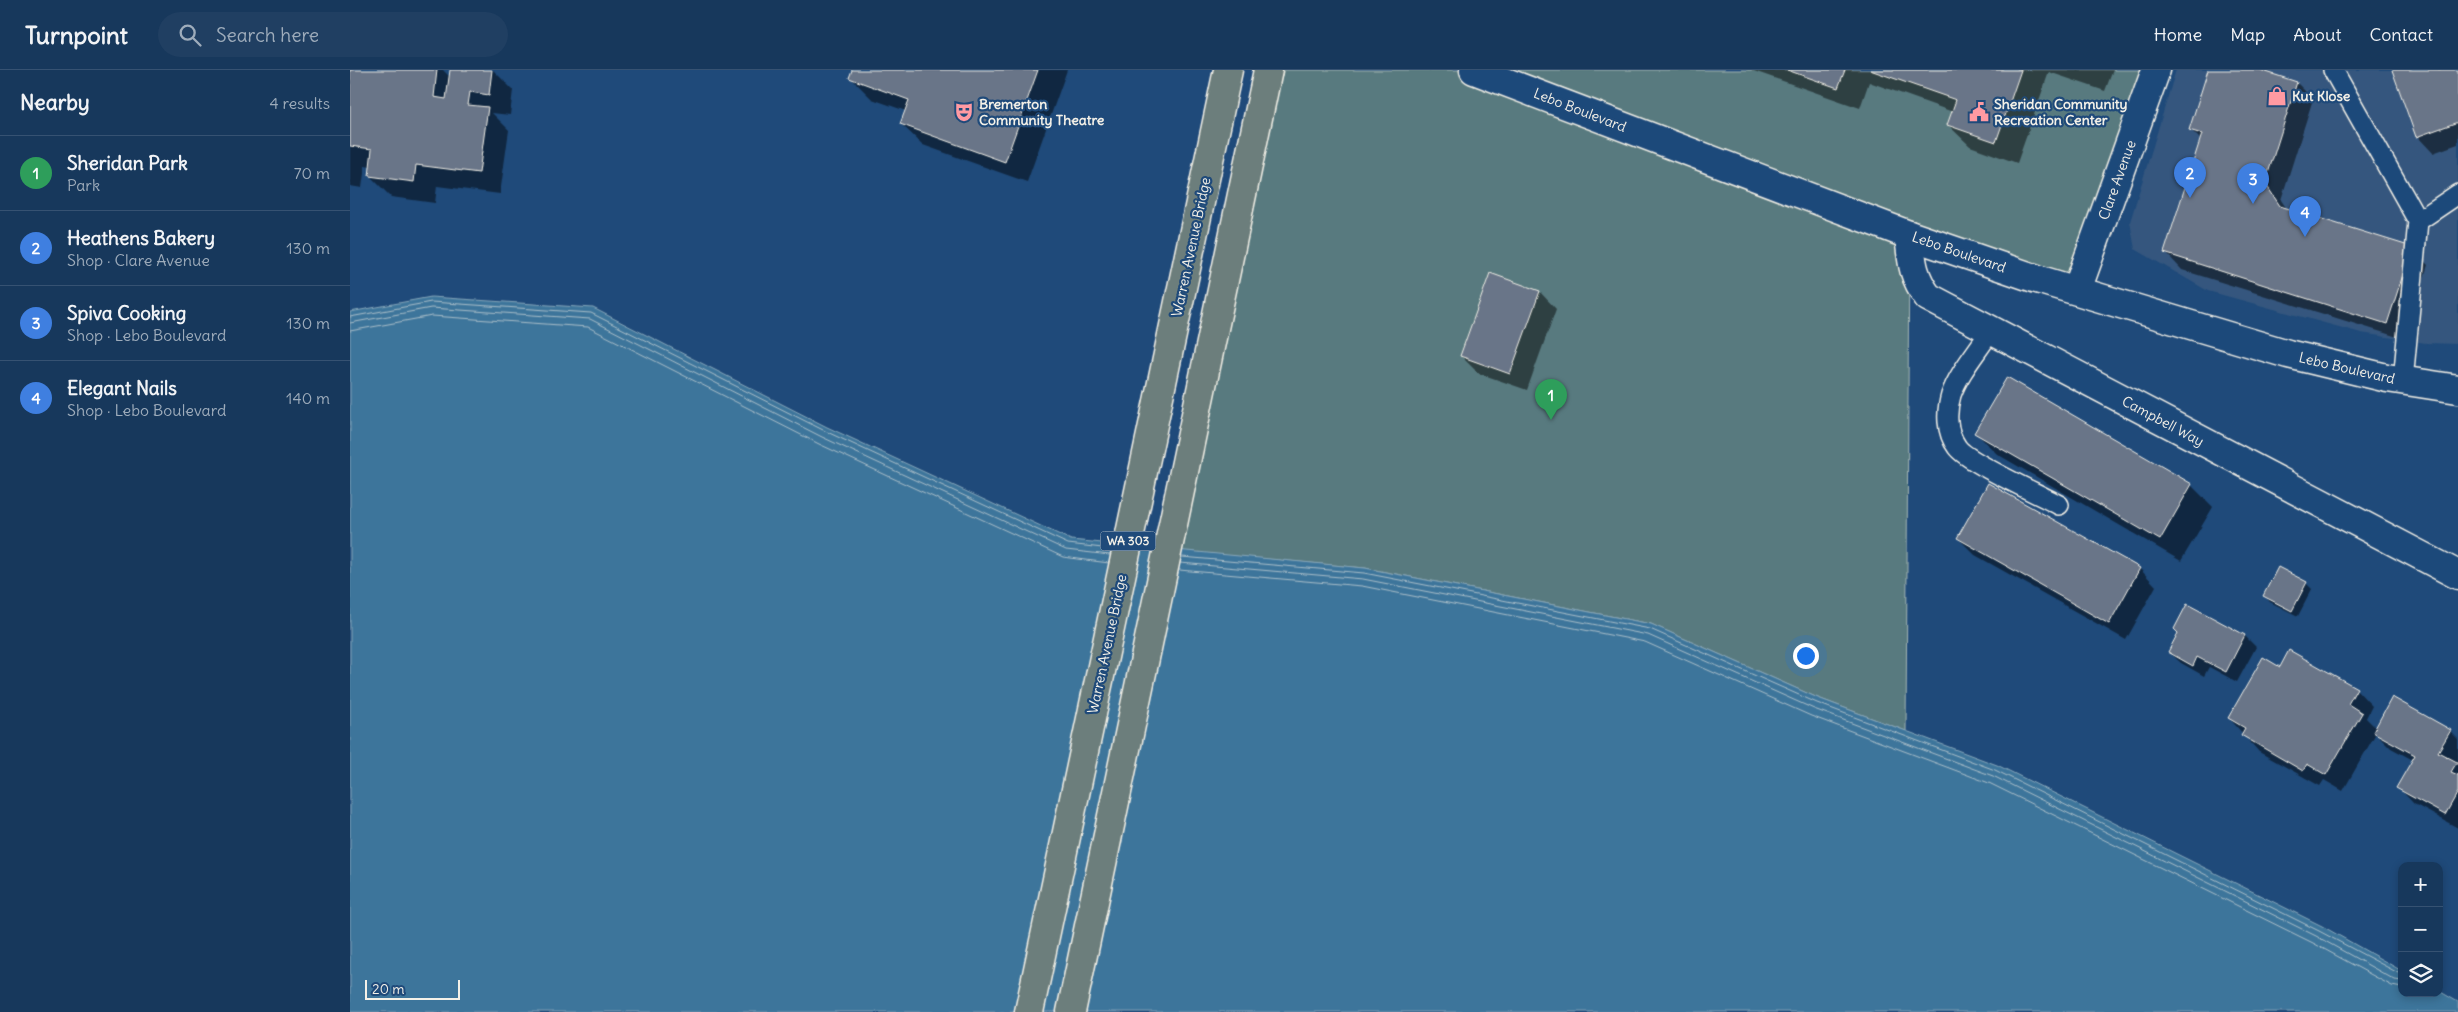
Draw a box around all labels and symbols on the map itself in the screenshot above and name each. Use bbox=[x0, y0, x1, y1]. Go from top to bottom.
street label: Lebo Boulevard bbox=[1531, 84, 1629, 136]
shop icon: Kut Klose bbox=[2266, 85, 2288, 107]
place label: Kut Klose bbox=[2292, 87, 2351, 105]
place label: Bremerton Community Theatre bbox=[979, 95, 1105, 129]
place label: Sheridan Community Recreation Center bbox=[1994, 95, 2127, 129]
theatre icon: Bremerton Community Theatre bbox=[953, 101, 975, 123]
public building icon: Sheridan Community Recreation Center bbox=[1968, 101, 1990, 123]
street label: Clare Avenue bbox=[2094, 138, 2140, 222]
pin: 2 bbox=[2174, 157, 2206, 198]
pin: 3 bbox=[2237, 163, 2269, 204]
street label: Warren Avenue Bridge bbox=[1167, 176, 1215, 318]
pin: 4 bbox=[2289, 196, 2321, 237]
street label: Lebo Boulevard bbox=[1910, 228, 2008, 276]
street label: Lebo Boulevard bbox=[2297, 348, 2397, 388]
pin: 1 bbox=[1535, 379, 1567, 420]
street label: Campbell Way bbox=[2119, 392, 2207, 450]
road number: WA 303 bbox=[1100, 532, 1156, 551]
street label: Warren Avenue Bridge bbox=[1083, 573, 1131, 715]
your location bbox=[1793, 643, 1819, 669]
scale bar bbox=[365, 977, 460, 1000]

